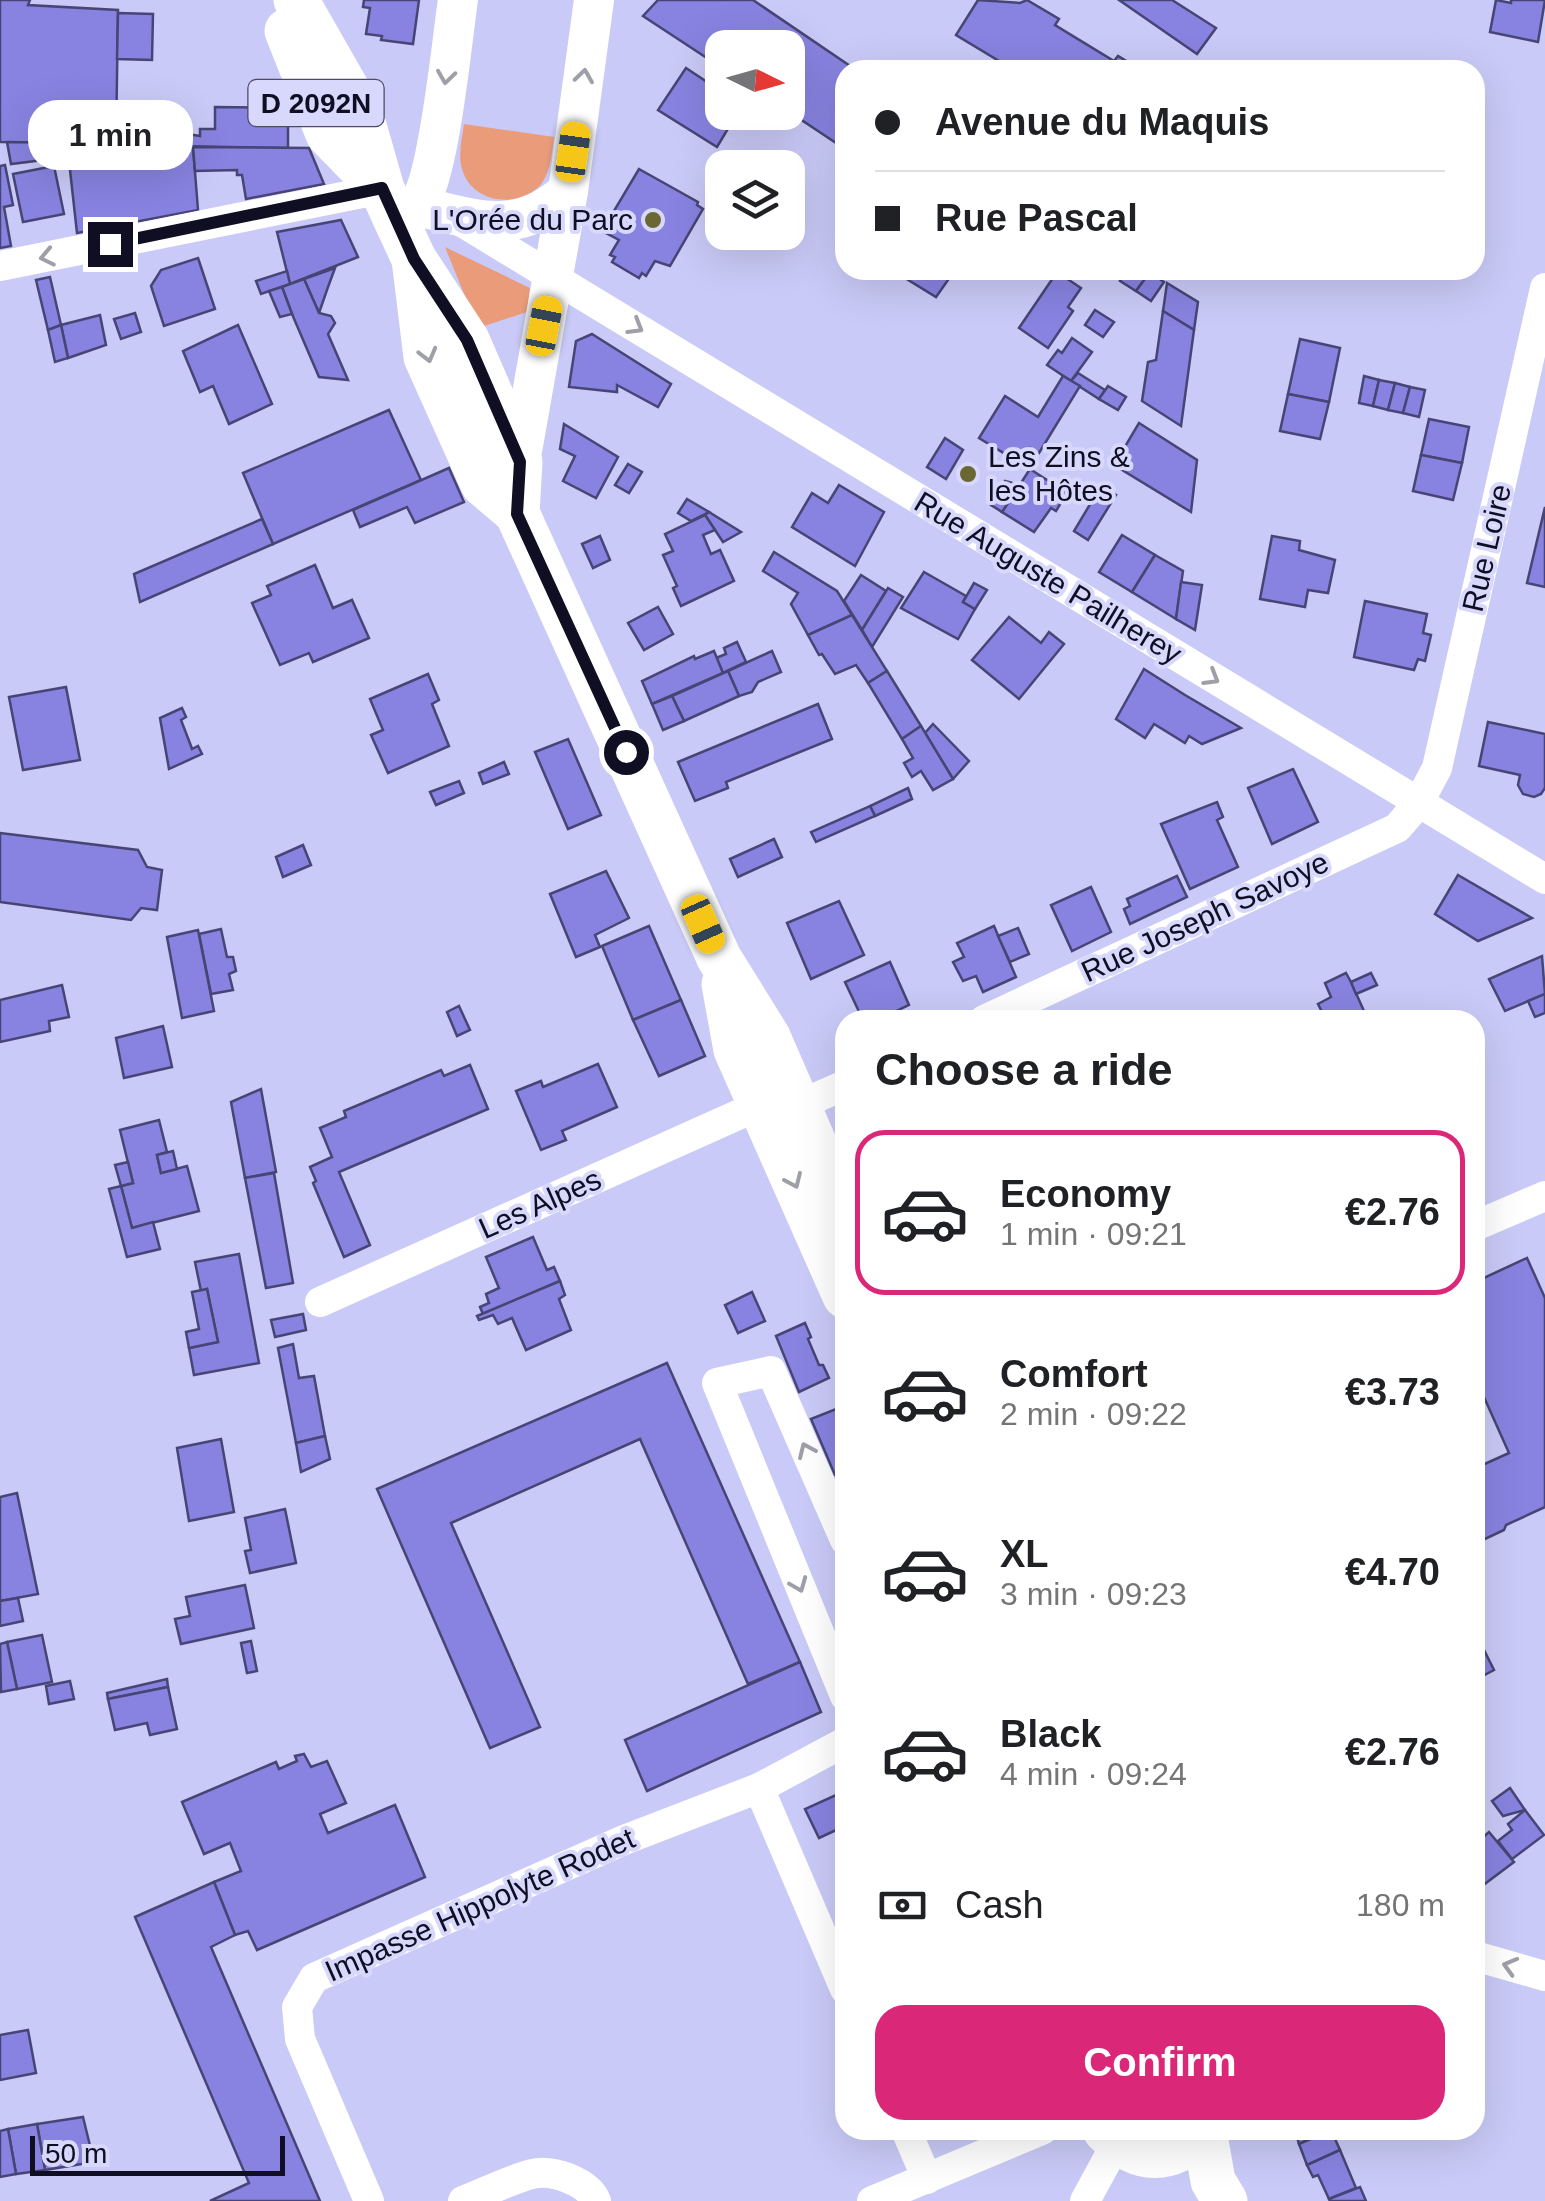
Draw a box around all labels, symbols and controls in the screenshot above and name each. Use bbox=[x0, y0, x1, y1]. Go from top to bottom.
north arrow bbox=[705, 30, 805, 130]
map controls bbox=[705, 30, 805, 250]
one-way arrow bbox=[437, 68, 458, 85]
one-way arrow bbox=[572, 68, 593, 85]
road number: D 2092N bbox=[248, 80, 384, 126]
callout: 1 min bbox=[28, 99, 192, 169]
text: Avenue du Maquis bbox=[935, 101, 1269, 143]
text: 1 min bbox=[69, 117, 152, 153]
car bbox=[554, 120, 592, 184]
button: layers bbox=[705, 150, 805, 250]
text: Rue Pascal bbox=[935, 197, 1138, 239]
place label: L'Orée du Parc bbox=[432, 203, 633, 236]
marker: L'Orée du Parc bbox=[642, 209, 664, 231]
route end bbox=[88, 222, 133, 267]
one-way arrow bbox=[39, 245, 56, 266]
car bbox=[524, 294, 564, 358]
one-way arrow bbox=[625, 315, 643, 334]
one-way arrow bbox=[417, 346, 438, 364]
place label: Les Zins & les Hôtes bbox=[988, 440, 1130, 507]
marker: Les Zins & les Hôtes bbox=[957, 463, 979, 485]
street label: Rue Loire bbox=[1456, 481, 1517, 615]
street label: Rue Auguste Pailherey bbox=[909, 485, 1188, 670]
one-way arrow bbox=[1201, 666, 1219, 685]
route start bbox=[604, 730, 649, 775]
street label: Rue Joseph Savoye bbox=[1076, 845, 1333, 988]
car bbox=[677, 890, 729, 958]
text: Choose a ride bbox=[875, 1044, 1173, 1095]
street label: Les Alpes bbox=[474, 1162, 606, 1245]
icon: car bbox=[880, 1168, 970, 1258]
one-way arrow bbox=[782, 1171, 802, 1189]
text: Economy bbox=[1000, 1173, 1171, 1215]
text: €2.76 bbox=[1345, 1191, 1440, 1233]
text: 1 min · 09:21 bbox=[1000, 1216, 1187, 1252]
icon: car bbox=[880, 1348, 970, 1438]
text: Comfort bbox=[1000, 1353, 1148, 1395]
text: €3.73 bbox=[1345, 1371, 1440, 1413]
text: 2 min · 09:22 bbox=[1000, 1396, 1187, 1432]
one-way arrow bbox=[798, 1442, 818, 1460]
icon: car bbox=[880, 1528, 970, 1618]
text: XL bbox=[1000, 1533, 1049, 1575]
text: €4.70 bbox=[1345, 1551, 1440, 1593]
one-way arrow bbox=[788, 1575, 808, 1592]
text: 3 min · 09:23 bbox=[1000, 1576, 1187, 1612]
icon: car bbox=[880, 1708, 970, 1798]
text: Black bbox=[1000, 1713, 1101, 1755]
text: €2.76 bbox=[1345, 1731, 1440, 1773]
text: 4 min · 09:24 bbox=[1000, 1756, 1187, 1792]
street label: Impasse Hippolyte Rodet bbox=[320, 1821, 640, 1988]
icon: cash bbox=[875, 1878, 930, 1933]
text: Cash bbox=[955, 1884, 1044, 1926]
text: 180 m bbox=[1356, 1887, 1445, 1923]
one-way arrow bbox=[1502, 1957, 1519, 1978]
button: Confirm bbox=[875, 2005, 1445, 2120]
scale bar bbox=[30, 2131, 285, 2176]
text: 50 m bbox=[45, 2138, 107, 2169]

